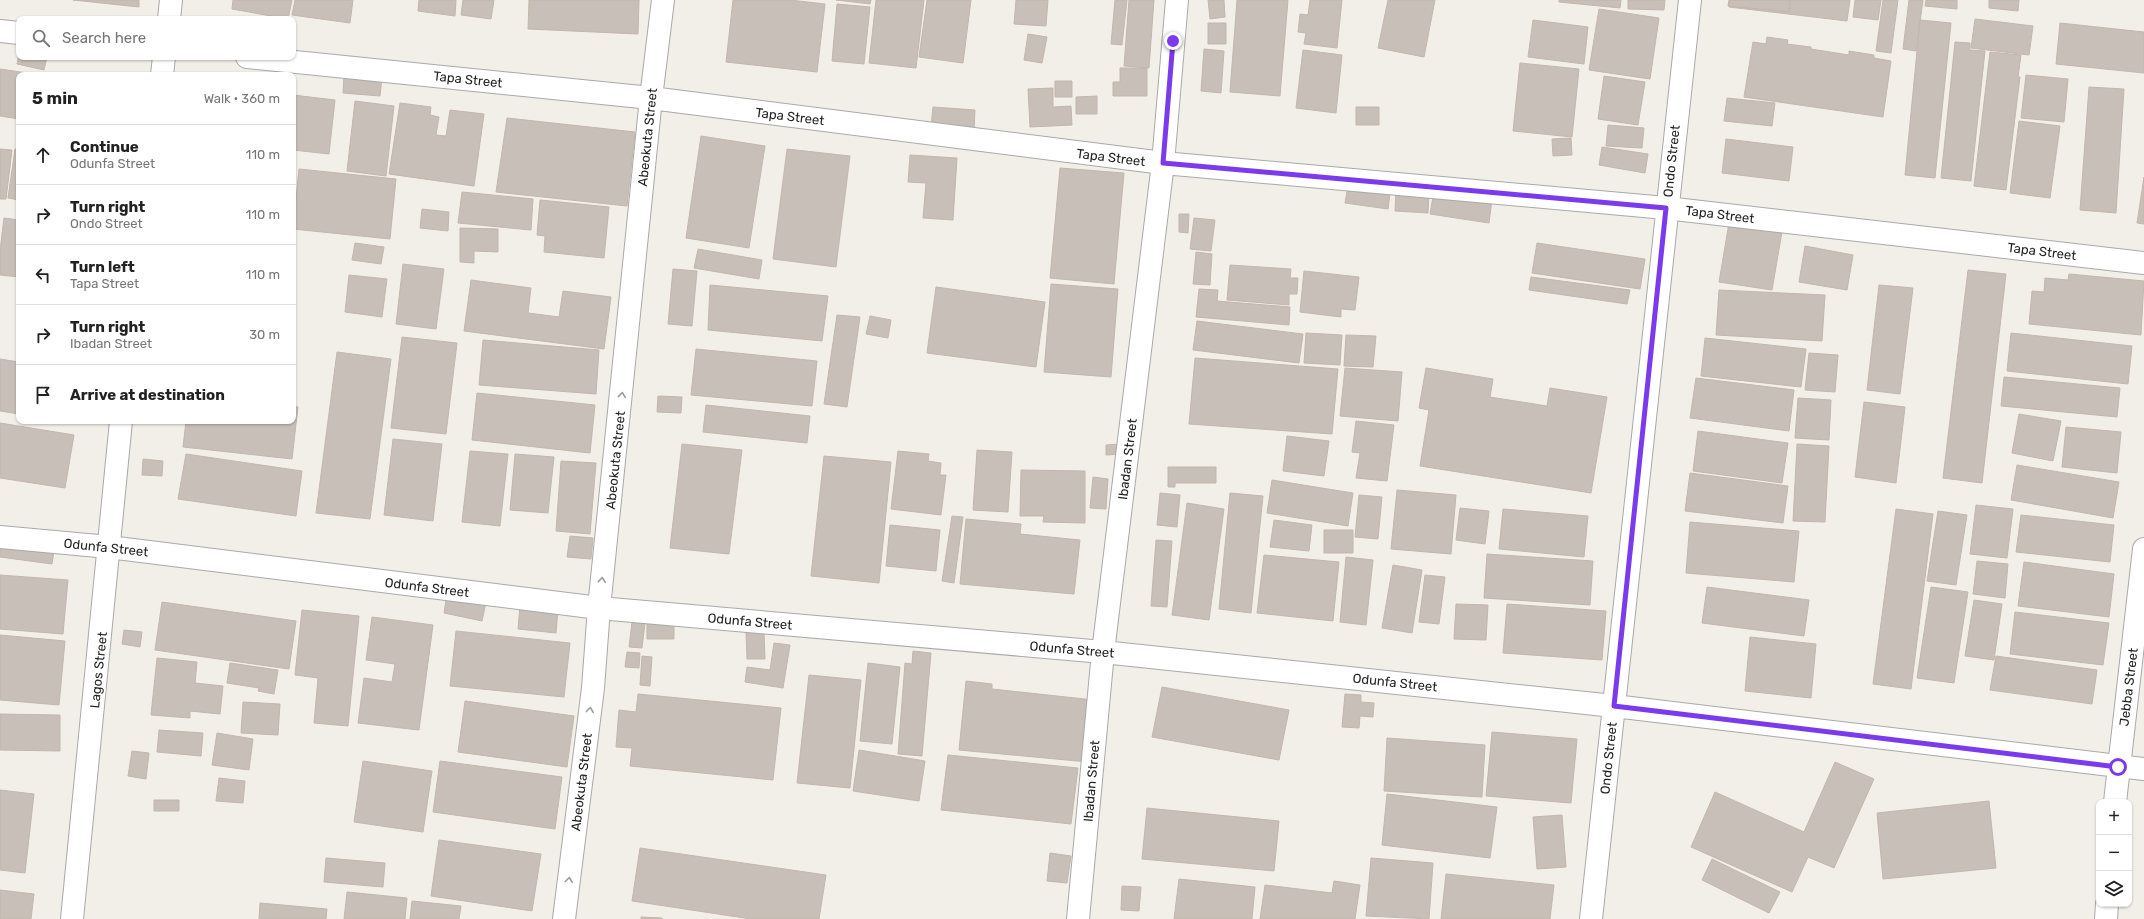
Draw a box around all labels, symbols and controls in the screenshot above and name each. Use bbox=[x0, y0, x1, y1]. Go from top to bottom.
search box bbox=[16, 16, 296, 60]
icon: search bbox=[30, 27, 52, 49]
text: Search here bbox=[62, 29, 146, 47]
route end bbox=[1164, 32, 1182, 50]
street label: Tapa Street bbox=[433, 68, 503, 91]
street label: Abeokuta Street bbox=[635, 87, 660, 187]
text: 5 min bbox=[32, 88, 78, 108]
text: Walk · 360 m bbox=[204, 91, 280, 106]
street label: Tapa Street bbox=[755, 105, 825, 128]
street label: Ondo Street bbox=[1660, 124, 1683, 198]
text: Continue bbox=[70, 138, 139, 156]
icon: ahead bbox=[32, 144, 54, 166]
street label: Tapa Street bbox=[1076, 146, 1146, 169]
text: 110 m bbox=[246, 147, 280, 162]
text: Odunfa Street bbox=[70, 156, 155, 171]
text: Turn right bbox=[70, 198, 145, 216]
street label: Tapa Street bbox=[1685, 203, 1755, 226]
icon: right bbox=[32, 204, 54, 226]
text: 110 m bbox=[246, 207, 280, 222]
text: Ondo Street bbox=[70, 216, 143, 231]
street label: Tapa Street bbox=[2007, 240, 2077, 263]
text: Turn left bbox=[70, 258, 135, 276]
icon: left bbox=[32, 264, 54, 286]
text: 110 m bbox=[246, 267, 280, 282]
text: Tapa Street bbox=[70, 276, 139, 291]
text: Turn right bbox=[70, 318, 145, 336]
icon: right bbox=[32, 324, 54, 346]
text: 30 m bbox=[249, 327, 280, 342]
text: Ibadan Street bbox=[70, 336, 152, 351]
icon: arrive bbox=[32, 384, 54, 406]
text: Arrive at destination bbox=[70, 386, 225, 404]
one-way arrow bbox=[617, 392, 626, 398]
street label: Abeokuta Street bbox=[603, 410, 628, 510]
street label: Ibadan Street bbox=[1115, 417, 1140, 501]
street label: Odunfa Street bbox=[63, 536, 149, 559]
street label: Odunfa Street bbox=[384, 575, 470, 600]
one-way arrow bbox=[597, 577, 606, 583]
street label: Odunfa Street bbox=[707, 610, 793, 633]
street label: Lagos Street bbox=[87, 631, 111, 709]
street label: Odunfa Street bbox=[1029, 638, 1115, 661]
street label: Jebba Street bbox=[2116, 647, 2141, 727]
street label: Odunfa Street bbox=[1352, 671, 1438, 694]
one-way arrow bbox=[585, 707, 594, 713]
street label: Ondo Street bbox=[1597, 721, 1620, 795]
street label: Abeokuta Street bbox=[568, 732, 595, 832]
street label: Ibadan Street bbox=[1080, 740, 1103, 823]
route start bbox=[2109, 758, 2127, 776]
map controls bbox=[2096, 799, 2132, 907]
button: + bbox=[2096, 799, 2132, 835]
button: − bbox=[2096, 835, 2132, 871]
button: layers bbox=[2096, 871, 2132, 907]
one-way arrow bbox=[564, 877, 573, 883]

